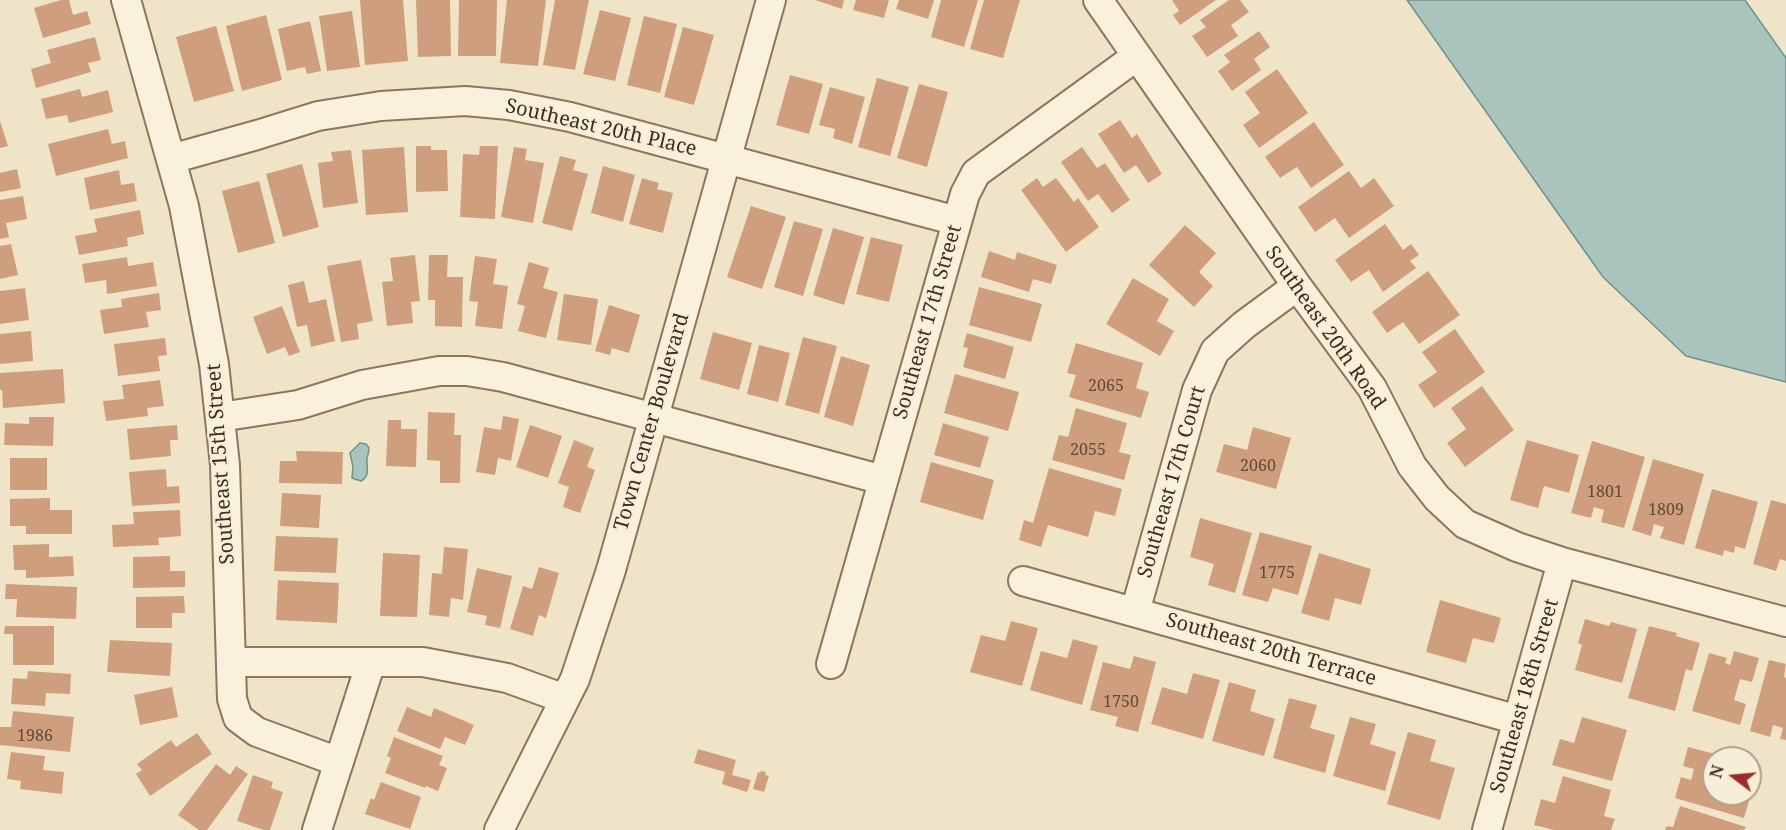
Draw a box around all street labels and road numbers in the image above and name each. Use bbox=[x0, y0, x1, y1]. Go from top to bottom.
street label: Southeast 20th Place bbox=[503, 94, 699, 162]
street label: Southeast 17th Street bbox=[889, 222, 967, 422]
street label: Southeast 20th Road bbox=[1260, 242, 1390, 414]
street label: Town Center Boulevard bbox=[609, 310, 695, 534]
street label: Southeast 15th Street bbox=[202, 363, 240, 565]
street label: Southeast 17th Court bbox=[1133, 383, 1211, 581]
street label: Southeast 18th Street bbox=[1486, 596, 1564, 796]
street label: Southeast 20th Terrace bbox=[1163, 608, 1379, 692]

